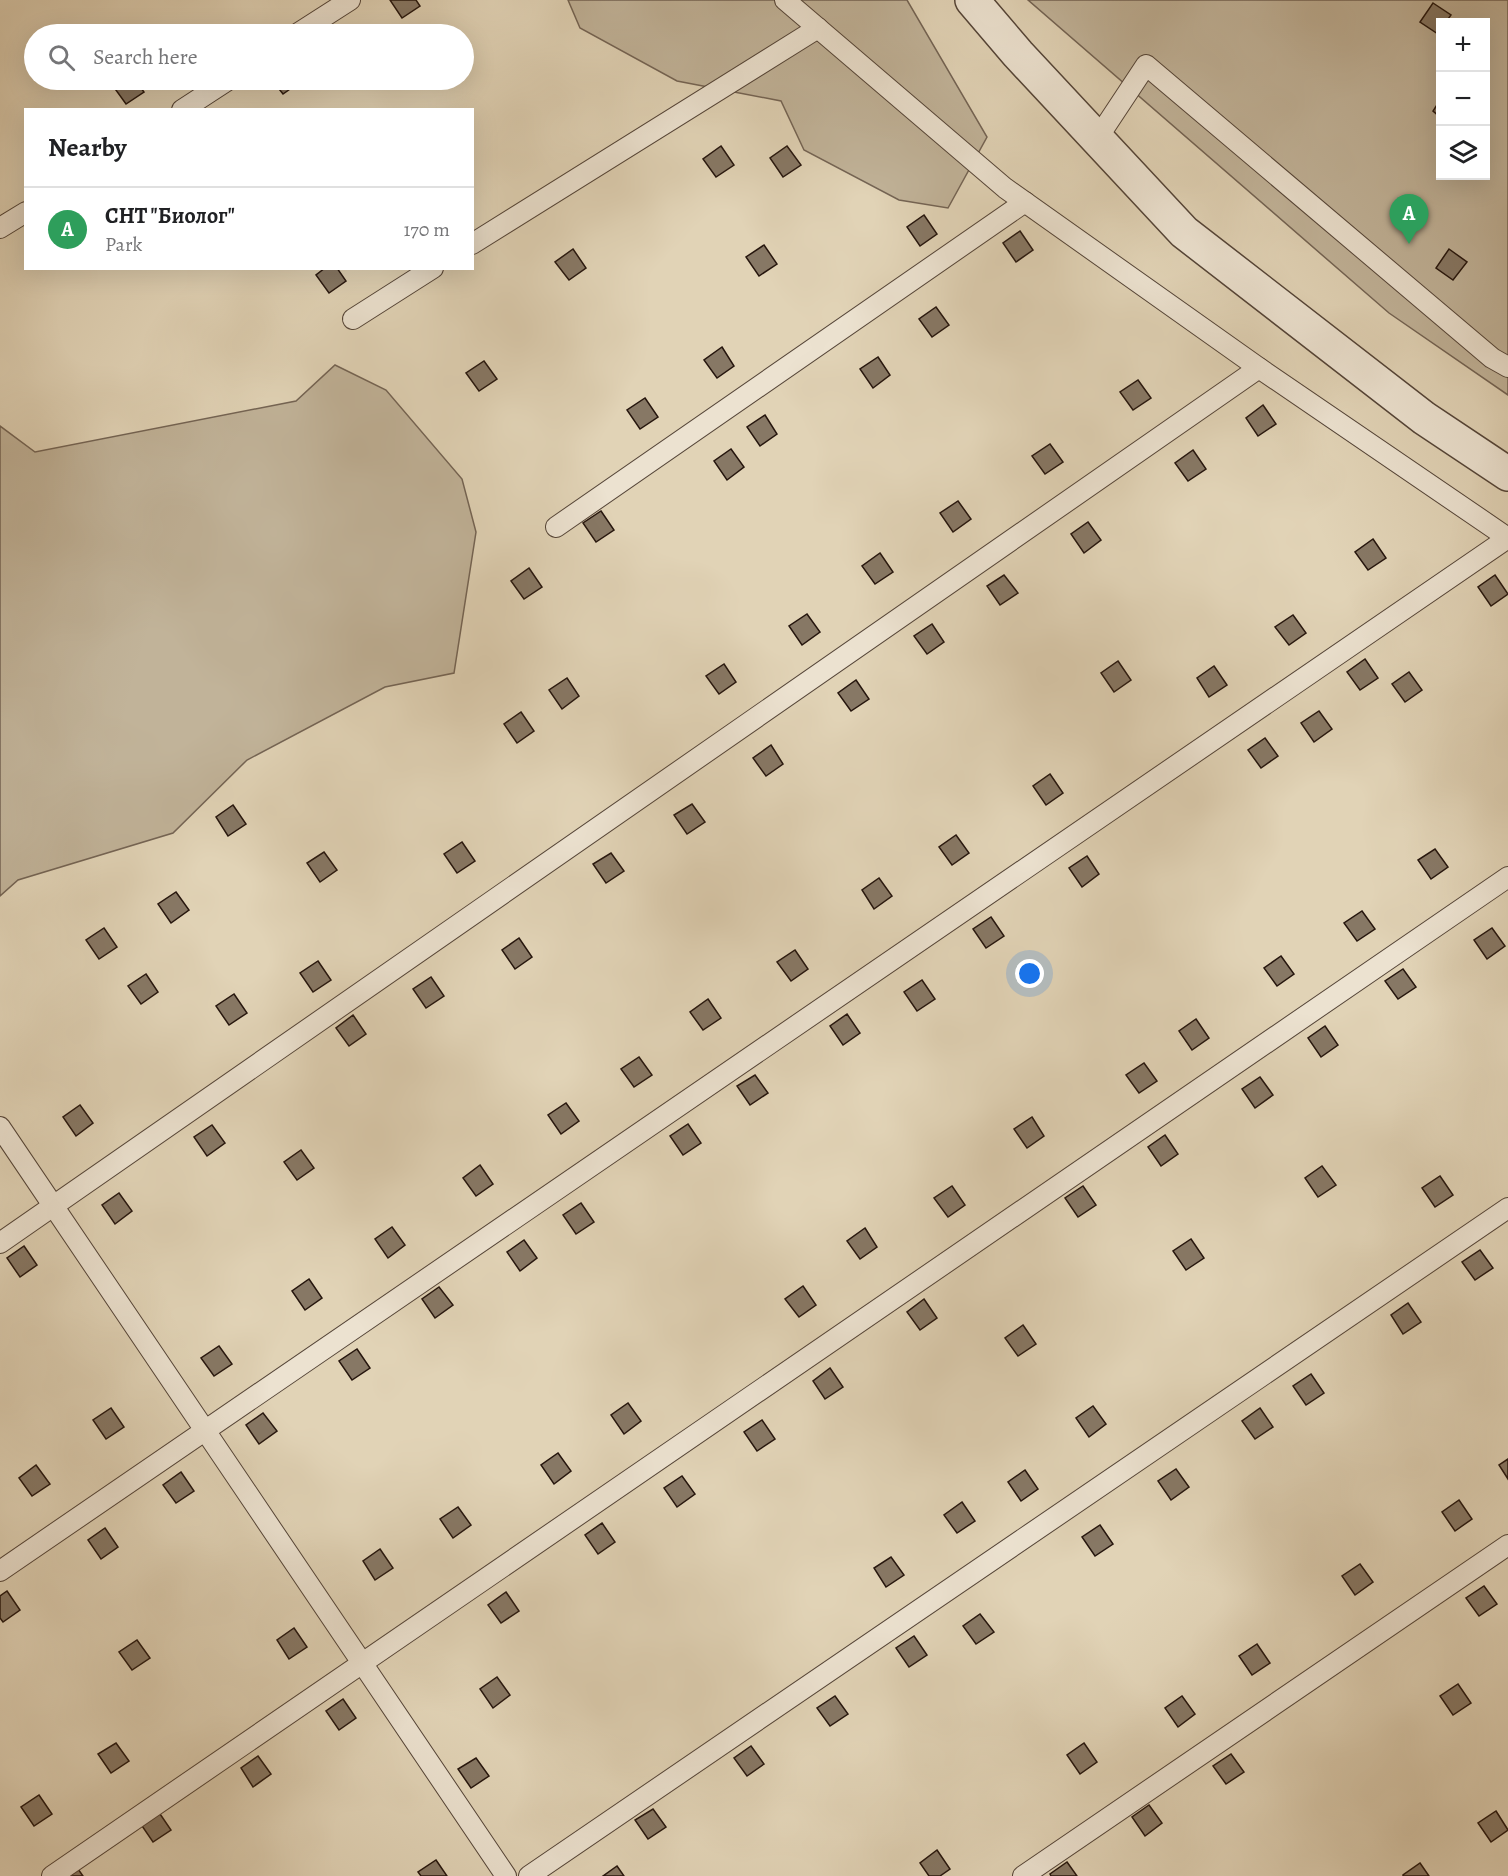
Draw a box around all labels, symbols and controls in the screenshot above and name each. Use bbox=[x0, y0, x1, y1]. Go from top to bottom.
map controls bbox=[1436, 18, 1490, 180]
button: + bbox=[1436, 18, 1490, 72]
search box bbox=[24, 24, 474, 90]
icon: search bbox=[45, 41, 78, 74]
text: Search here bbox=[93, 42, 198, 72]
button: − bbox=[1436, 72, 1490, 126]
button: layers bbox=[1436, 126, 1490, 180]
text: Nearby bbox=[48, 130, 127, 165]
pin: A bbox=[1390, 194, 1428, 244]
text: СНТ "Биолог" bbox=[105, 201, 235, 231]
text: A bbox=[61, 216, 74, 243]
text: 170 m bbox=[404, 216, 450, 243]
text: Park bbox=[105, 231, 143, 258]
your location bbox=[1015, 959, 1044, 988]

